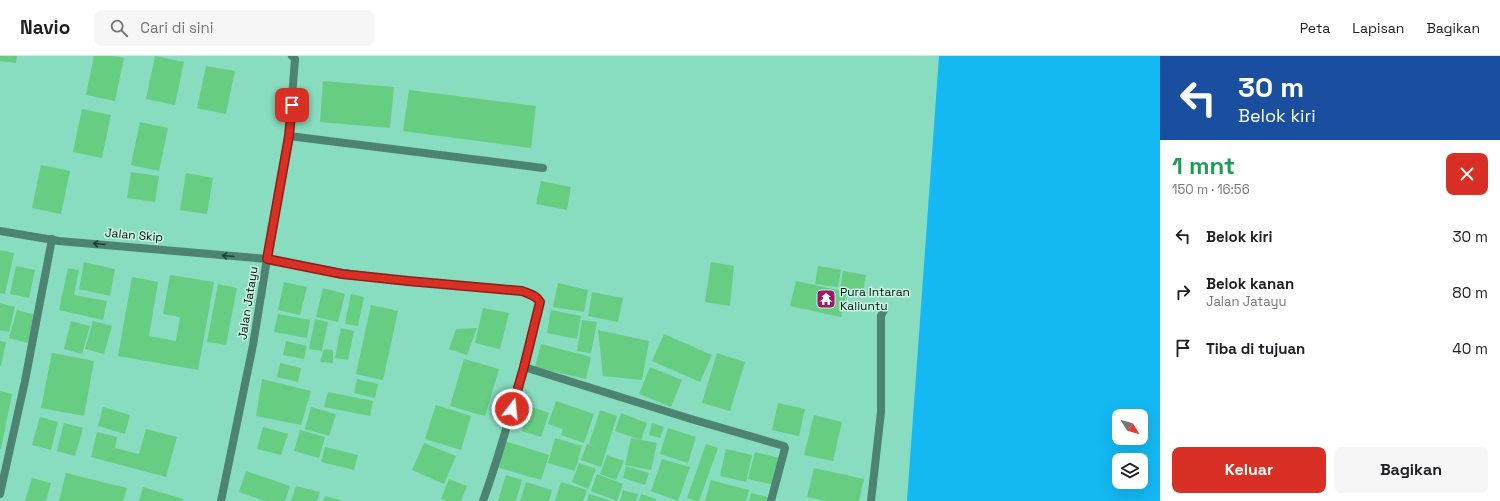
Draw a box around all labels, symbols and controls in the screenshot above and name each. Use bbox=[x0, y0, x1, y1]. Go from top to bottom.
search box bbox=[94, 10, 374, 46]
text: Navio bbox=[20, 15, 70, 40]
icon: search bbox=[108, 17, 130, 39]
text: Cari di sini bbox=[140, 18, 213, 37]
text: Peta bbox=[1300, 19, 1330, 37]
text: Lapisan bbox=[1352, 19, 1404, 37]
text: Bagikan bbox=[1426, 19, 1480, 37]
text: 30 m bbox=[1238, 69, 1304, 105]
icon: left bbox=[1172, 72, 1224, 124]
pin bbox=[275, 88, 309, 122]
icon: arrive bbox=[281, 94, 303, 116]
text: Belok kiri bbox=[1238, 104, 1316, 127]
text: 1 mnt bbox=[1172, 150, 1235, 181]
button: close bbox=[1446, 153, 1488, 195]
text: 150 m · 16:56 bbox=[1172, 181, 1250, 198]
street label: Jalan Skip bbox=[104, 224, 164, 246]
icon: left bbox=[1172, 225, 1194, 247]
text: Belok kiri bbox=[1206, 227, 1272, 246]
text: 30 m bbox=[1453, 227, 1488, 246]
one-way arrow bbox=[93, 241, 106, 248]
one-way arrow bbox=[222, 252, 235, 260]
street label: Jalan Jatayu bbox=[234, 265, 262, 341]
text: Belok kanan bbox=[1206, 274, 1294, 293]
icon: right bbox=[1172, 281, 1194, 303]
text: 80 m bbox=[1452, 283, 1488, 302]
place label: Pura Intaran Kaliuntu bbox=[840, 284, 910, 314]
temple icon: Pura Intaran Kaliuntu bbox=[815, 288, 837, 310]
text: Jalan Jatayu bbox=[1206, 293, 1286, 310]
icon: arrive bbox=[1172, 337, 1194, 359]
text: Tiba di tujuan bbox=[1206, 339, 1305, 358]
text: 40 m bbox=[1452, 339, 1488, 358]
position arrow bbox=[491, 388, 533, 430]
north arrow bbox=[1112, 409, 1148, 445]
map controls bbox=[1112, 409, 1148, 489]
button: Keluar bbox=[1172, 447, 1326, 493]
button: Bagikan bbox=[1334, 447, 1488, 493]
button: layers bbox=[1112, 453, 1148, 489]

